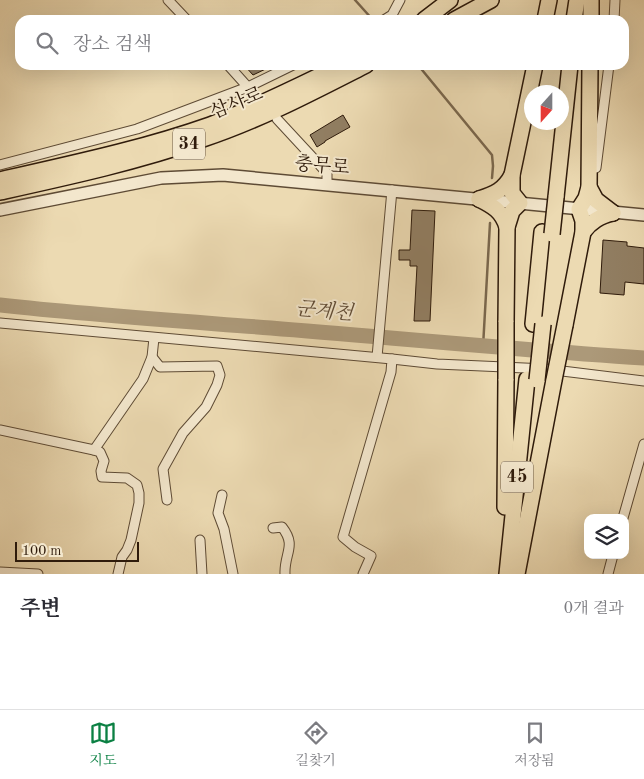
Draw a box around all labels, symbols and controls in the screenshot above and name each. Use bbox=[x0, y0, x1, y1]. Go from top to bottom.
search box bbox=[15, 15, 629, 70]
icon: search bbox=[33, 29, 61, 57]
text: 장소 검색 bbox=[73, 36, 152, 55]
street label: 삼사로 bbox=[207, 83, 266, 123]
north arrow bbox=[524, 85, 569, 130]
road number: 34 bbox=[173, 128, 205, 160]
street label: 충무로 bbox=[294, 152, 351, 179]
water label: 군계천 bbox=[294, 297, 356, 325]
road number: 45 bbox=[501, 462, 533, 492]
map controls bbox=[584, 514, 629, 559]
button: layers bbox=[584, 514, 629, 559]
scale bar bbox=[15, 539, 139, 562]
text: 100 m bbox=[22, 544, 61, 558]
text: 주변 bbox=[20, 599, 61, 620]
text: 0개 결과 bbox=[564, 601, 624, 617]
tab: 지도 bbox=[89, 719, 117, 770]
tab: 길찾기 bbox=[295, 719, 336, 770]
tab: 저장됨 bbox=[514, 719, 555, 770]

